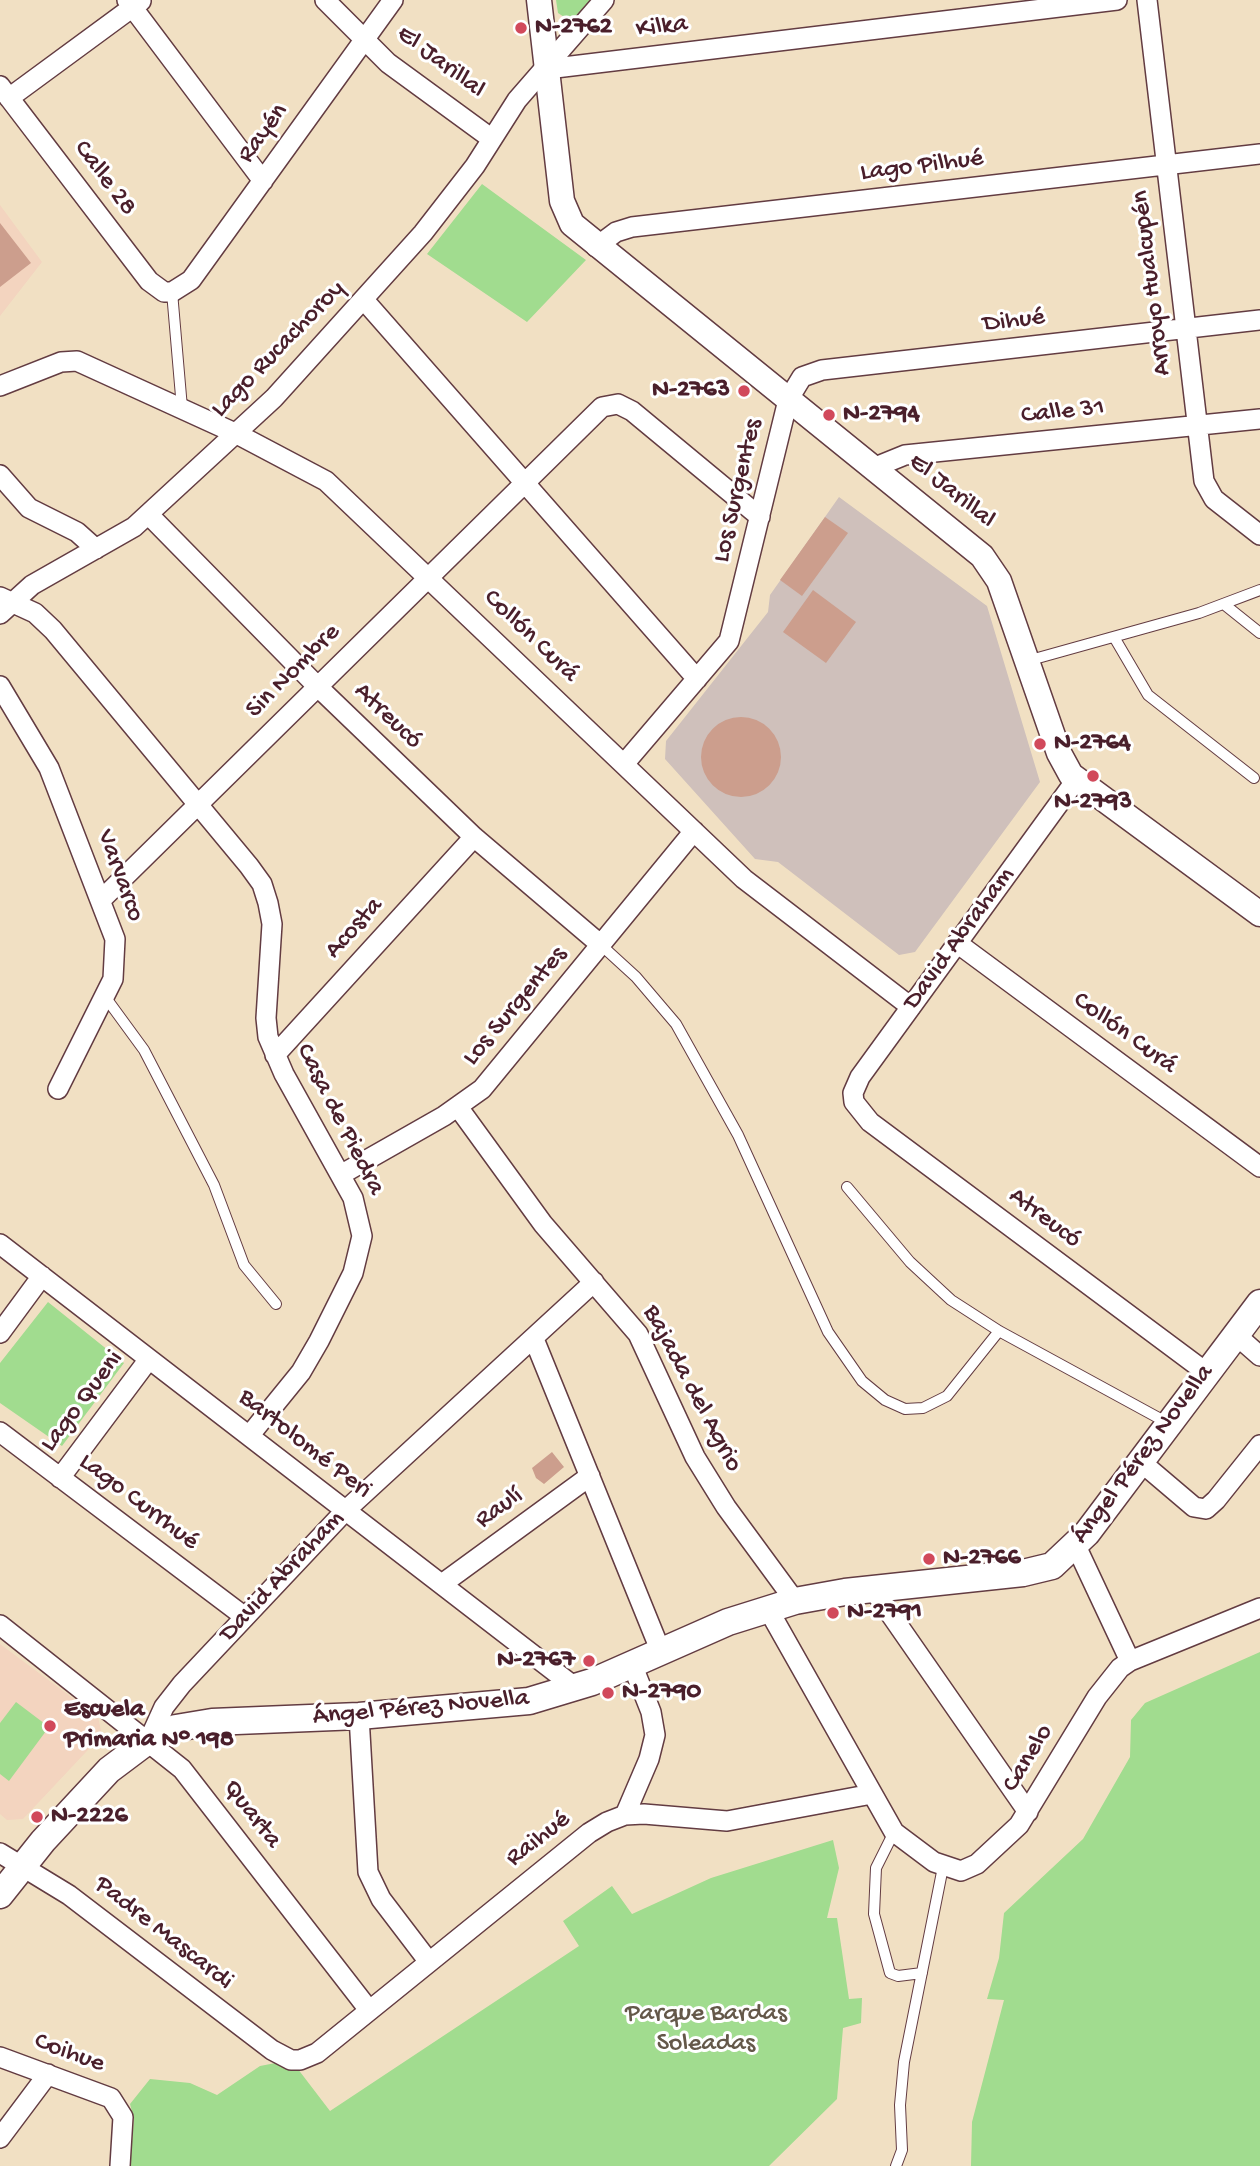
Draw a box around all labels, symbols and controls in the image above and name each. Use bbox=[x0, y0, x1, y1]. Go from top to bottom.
street label: Kilka bbox=[634, 9, 690, 47]
place label: N-2762 bbox=[535, 12, 612, 44]
street label: El Jarillal bbox=[390, 20, 490, 106]
marker: N-2762 bbox=[513, 20, 529, 36]
street label: Rayén bbox=[232, 98, 296, 170]
street label: Calle 28 bbox=[65, 135, 143, 223]
street label: Lago Pilhué bbox=[859, 144, 985, 190]
street label: Arroyo Hualcupén bbox=[1126, 189, 1180, 377]
street label: Lago Rucachoroy bbox=[206, 275, 352, 425]
street label: Dihué bbox=[981, 303, 1047, 341]
place label: N-2763 bbox=[652, 375, 730, 407]
marker: N-2763 bbox=[736, 383, 752, 399]
street label: Calle 31 bbox=[1020, 393, 1106, 433]
place label: N-2794 bbox=[843, 399, 920, 431]
marker: N-2794 bbox=[821, 407, 837, 423]
street label: Los Surgentes bbox=[707, 416, 771, 566]
street label: El Jarillal bbox=[901, 448, 1001, 536]
street label: Collón Curá bbox=[476, 584, 584, 690]
street label: Sin Nombre bbox=[240, 618, 348, 726]
street label: Atreucó bbox=[346, 677, 428, 757]
place label: N-2764 bbox=[1054, 728, 1131, 760]
marker: N-2764 bbox=[1032, 736, 1048, 752]
marker: N-2793 bbox=[1085, 768, 1101, 784]
place label: N-2793 bbox=[1054, 787, 1132, 819]
street label: Varvarco bbox=[88, 826, 150, 926]
street label: David Abraham bbox=[898, 861, 1022, 1017]
street label: Acosta bbox=[319, 892, 391, 966]
street label: Los Surgentes bbox=[457, 941, 575, 1073]
street label: Collón Curá bbox=[1066, 986, 1182, 1082]
street label: Casa de Piedra bbox=[287, 1039, 391, 1201]
street label: Atreucó bbox=[1001, 1182, 1087, 1256]
street label: Bajada del Agrio bbox=[634, 1300, 748, 1478]
street label: Lago Queni bbox=[35, 1345, 131, 1459]
street label: Ángel Pérez Novella bbox=[1066, 1359, 1222, 1551]
street label: Bartolomé Peri bbox=[231, 1383, 377, 1507]
street label: Lago Currhué bbox=[72, 1448, 204, 1558]
street label: Raulí bbox=[470, 1481, 530, 1537]
street label: David Abraham bbox=[214, 1504, 352, 1650]
place label: N-2766 bbox=[943, 1543, 1021, 1575]
marker: N-2766 bbox=[921, 1551, 937, 1567]
place label: N-2791 bbox=[847, 1597, 922, 1629]
marker: N-2791 bbox=[825, 1605, 841, 1621]
place label: N-2767 bbox=[497, 1645, 575, 1677]
marker: N-2767 bbox=[581, 1653, 597, 1669]
place label: N-2790 bbox=[622, 1677, 701, 1709]
street label: Ángel Pérez Novella bbox=[312, 1684, 530, 1734]
marker: N-2790 bbox=[600, 1685, 616, 1701]
place label: Escuela Primaria N° 198 bbox=[64, 1695, 234, 1756]
marker: Escuela Primaria N° 198 bbox=[42, 1718, 58, 1734]
street label: Canelo bbox=[997, 1719, 1061, 1799]
street label: Quarta bbox=[215, 1775, 287, 1855]
place label: N-2226 bbox=[51, 1801, 128, 1833]
street label: Raihué bbox=[501, 1805, 577, 1875]
marker: N-2226 bbox=[29, 1809, 45, 1825]
street label: Padre Mascardi bbox=[87, 1870, 239, 1998]
park label: Parque Bardas Soleadas bbox=[625, 1999, 787, 2060]
street label: Coihue bbox=[29, 2027, 109, 2081]

